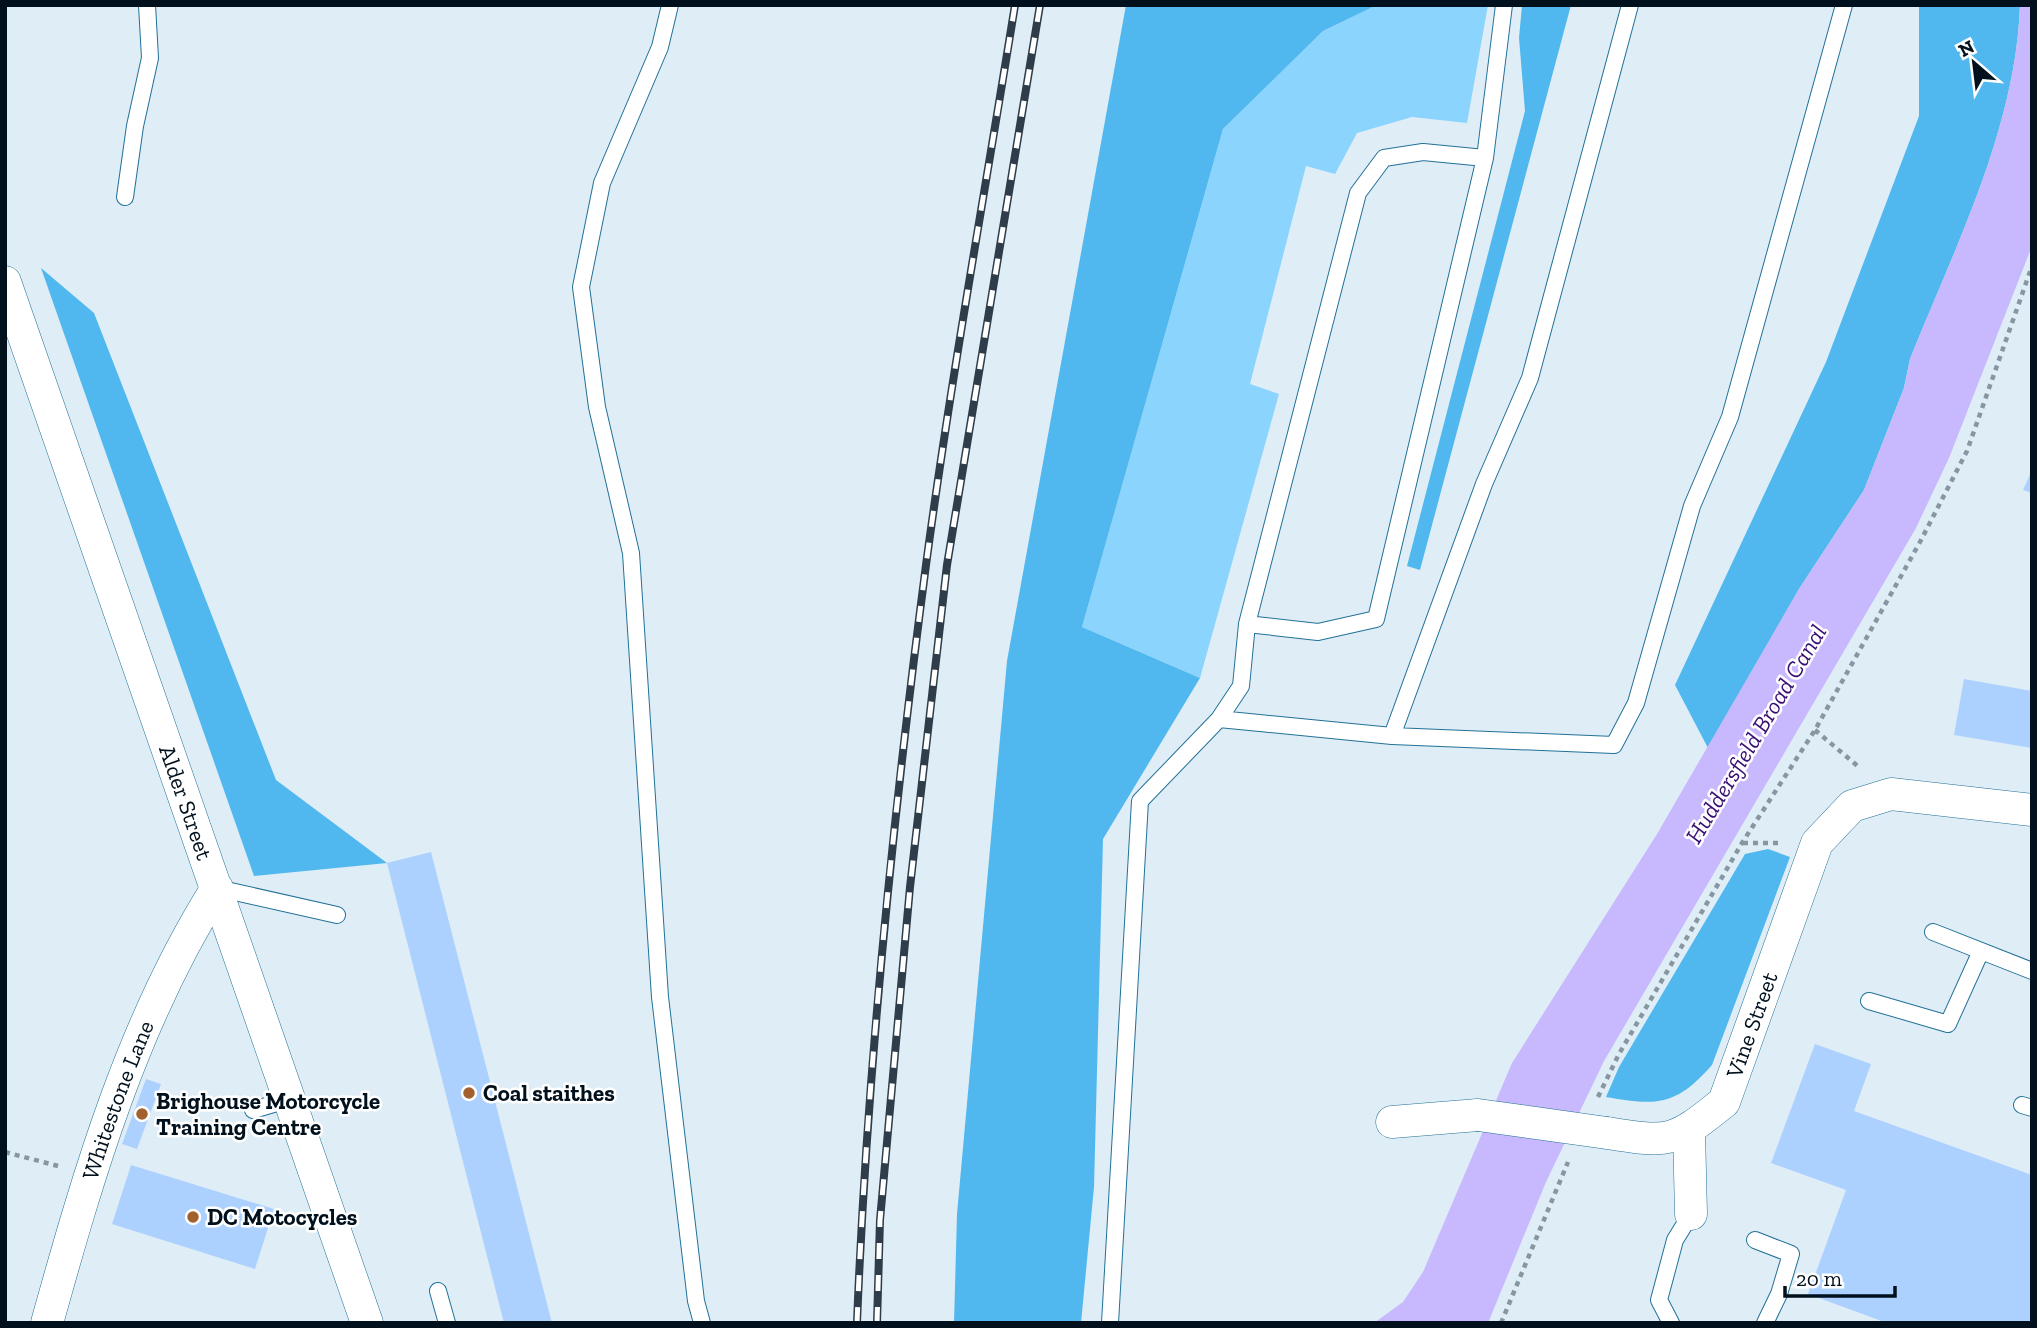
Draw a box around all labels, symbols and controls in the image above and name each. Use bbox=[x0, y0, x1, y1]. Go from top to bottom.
north arrow bbox=[1939, 28, 2009, 98]
text: N bbox=[1954, 35, 1978, 62]
water label: Huddersfield Broad Canal bbox=[1679, 619, 1832, 848]
street label: Alder Street bbox=[153, 741, 219, 864]
street label: Vine Street bbox=[1719, 968, 1784, 1083]
street label: Whitestone Lane bbox=[76, 1016, 160, 1183]
place label: Coal staithes bbox=[483, 1079, 615, 1107]
marker: Coal staithes bbox=[461, 1085, 477, 1101]
place label: Brighouse Motorcycle Training Centre bbox=[156, 1087, 380, 1141]
marker: Brighouse Motorcycle Training Centre bbox=[134, 1106, 150, 1122]
place label: DC Motocycles bbox=[207, 1203, 357, 1231]
marker: DC Motocycles bbox=[185, 1209, 201, 1225]
scale bar bbox=[1785, 1254, 1895, 1298]
text: 20 m bbox=[1796, 1266, 1842, 1291]

